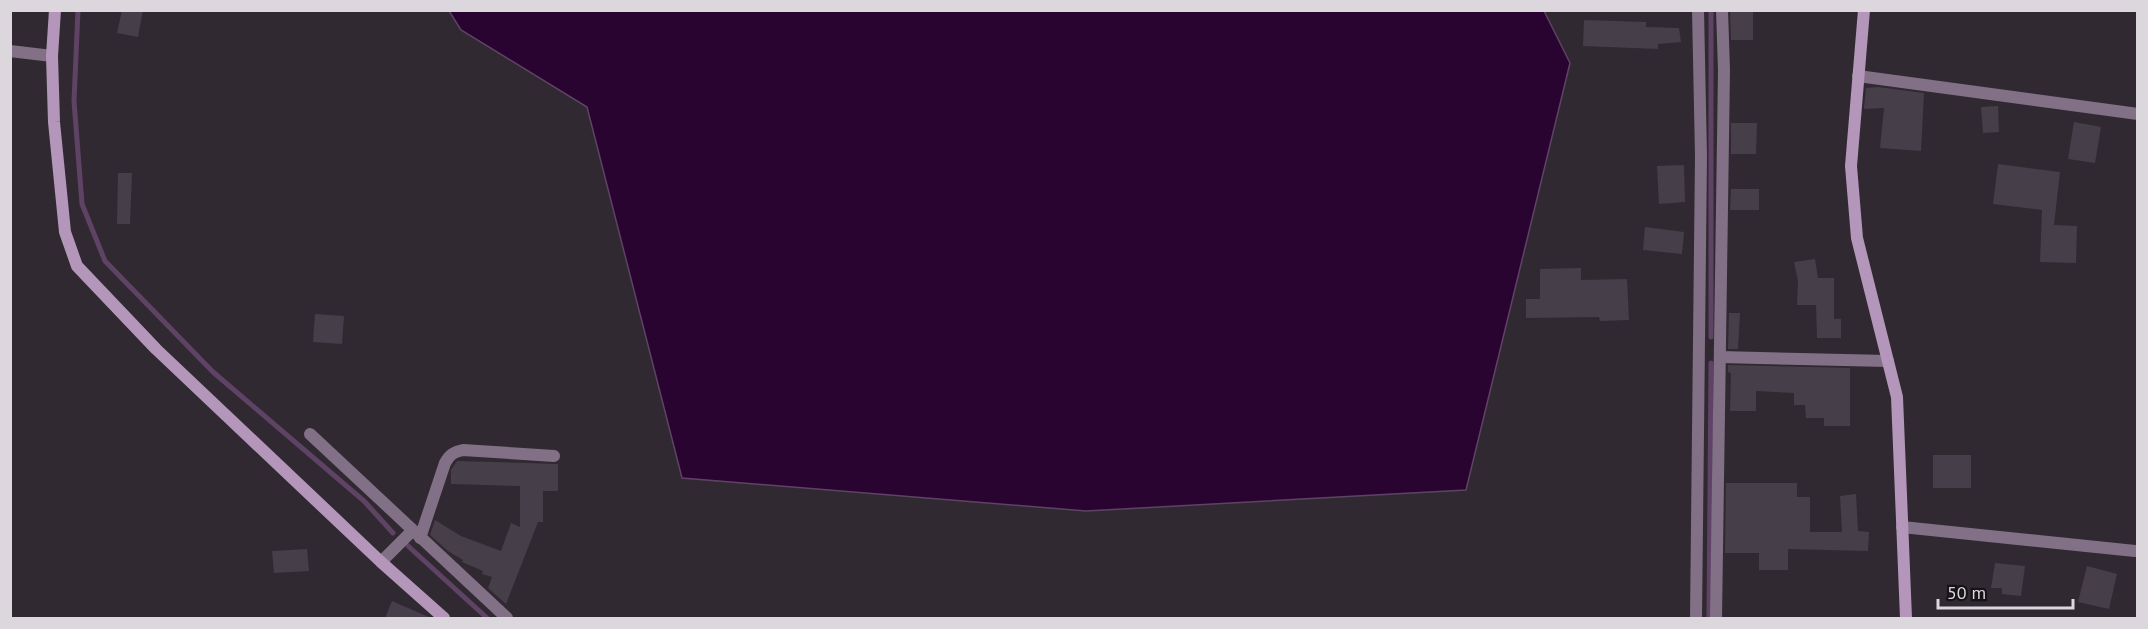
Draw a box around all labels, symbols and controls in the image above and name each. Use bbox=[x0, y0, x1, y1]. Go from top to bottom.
scale bar bbox=[1938, 572, 2073, 610]
text: 50 m bbox=[1947, 581, 1986, 604]

